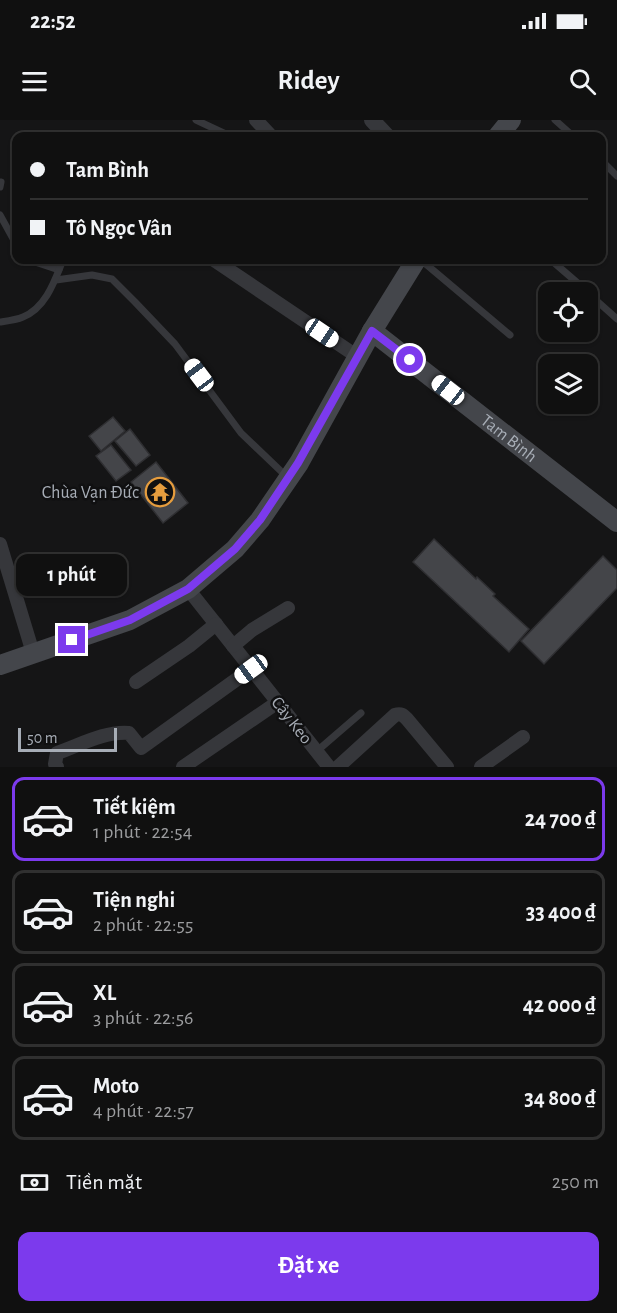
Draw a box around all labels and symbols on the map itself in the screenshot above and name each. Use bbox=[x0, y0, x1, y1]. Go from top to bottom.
car bbox=[302, 315, 342, 351]
route start bbox=[396, 346, 423, 373]
car bbox=[181, 355, 217, 395]
car bbox=[428, 372, 468, 408]
street label: Tam Bình bbox=[477, 411, 540, 466]
temple icon: Chùa Vạn Đức bbox=[144, 476, 176, 508]
place label: Chùa Vạn Đức bbox=[42, 484, 139, 502]
callout: 1 phút bbox=[16, 553, 128, 595]
route end bbox=[58, 626, 85, 653]
car bbox=[231, 651, 271, 687]
street label: Cây Keo bbox=[267, 694, 315, 748]
scale bar bbox=[18, 725, 117, 752]

